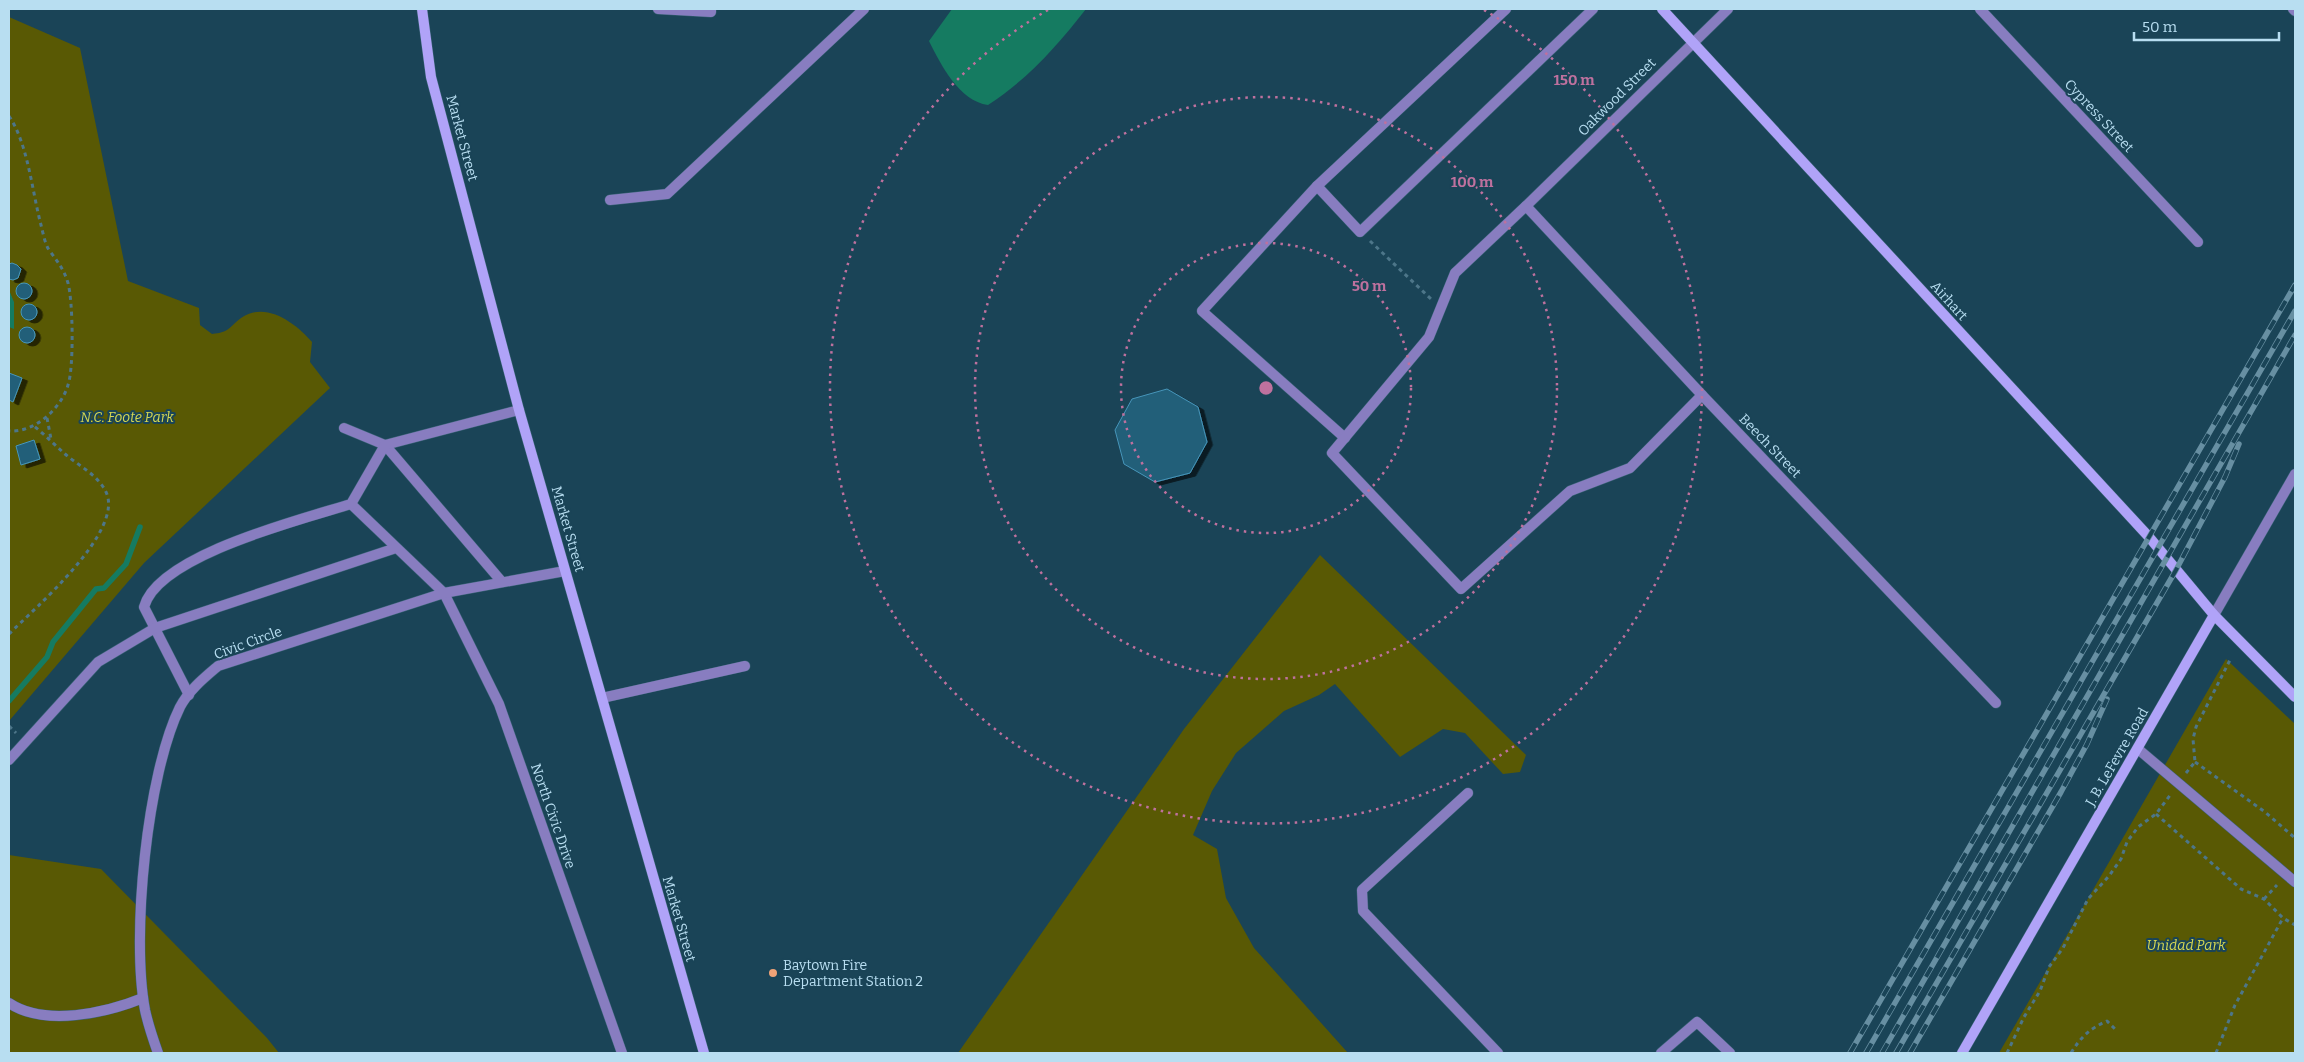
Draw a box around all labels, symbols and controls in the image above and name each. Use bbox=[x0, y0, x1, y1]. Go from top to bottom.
scale bar bbox=[2134, 10, 2279, 42]
text: 50 m bbox=[2142, 18, 2178, 36]
street label: Oakwood Street bbox=[1575, 55, 1659, 139]
text: 150 m bbox=[1553, 71, 1595, 89]
street label: Cypress Street bbox=[2061, 76, 2137, 156]
street label: Market Street bbox=[442, 93, 482, 183]
text: 100 m bbox=[1451, 173, 1494, 191]
text: 50 m bbox=[1352, 277, 1387, 295]
street label: Airhart bbox=[1927, 278, 1971, 324]
centre of rings bbox=[1257, 379, 1275, 397]
park label: N.C. Foote Park bbox=[80, 409, 174, 426]
street label: Beech Street bbox=[1735, 411, 1805, 481]
street label: Market Street bbox=[548, 484, 588, 574]
street label: Civic Circle bbox=[212, 623, 284, 663]
street label: J. B. LeFevre Road bbox=[2081, 705, 2152, 810]
street label: North Civic Drive bbox=[527, 761, 579, 871]
street label: Market Street bbox=[659, 874, 699, 964]
park label: Unidad Park bbox=[2146, 937, 2226, 954]
place label: Baytown Fire Department Station 2 bbox=[783, 957, 923, 990]
marker: Baytown Fire Department Station 2 bbox=[767, 967, 779, 979]

